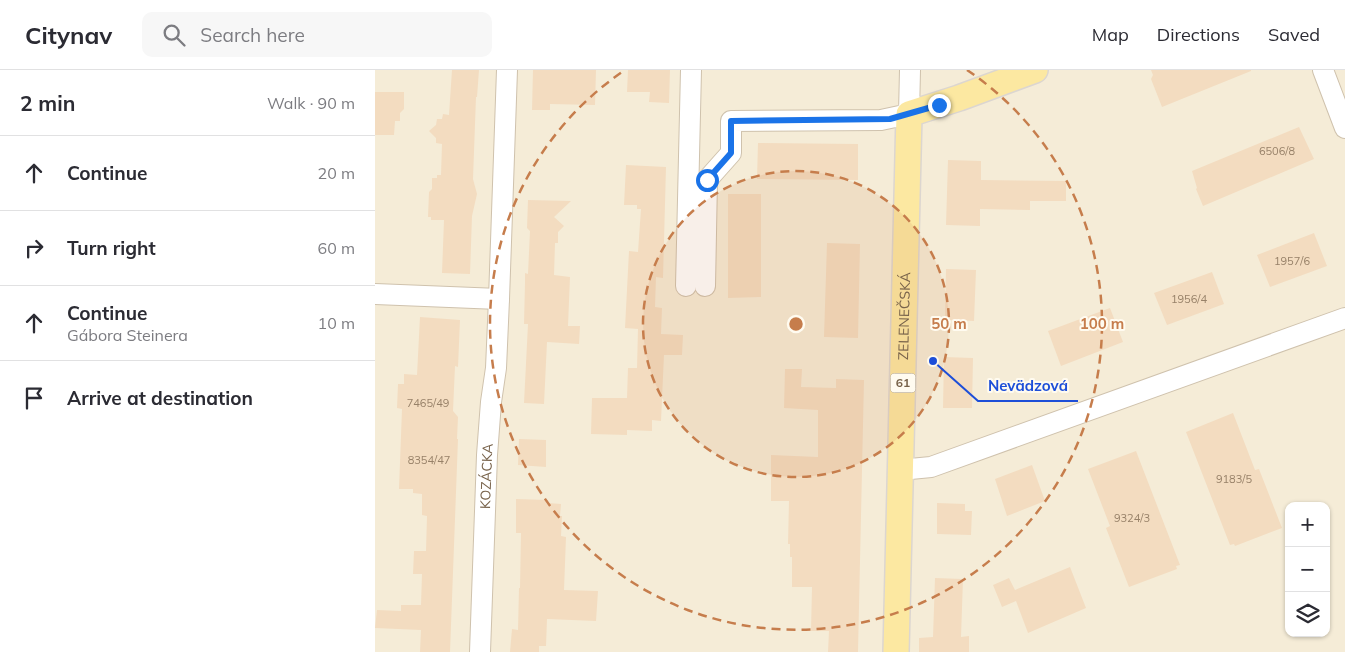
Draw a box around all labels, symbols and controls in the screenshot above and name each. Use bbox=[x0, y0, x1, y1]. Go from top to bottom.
search box bbox=[142, 12, 492, 57]
text: Citynav bbox=[25, 20, 112, 50]
icon: search bbox=[160, 21, 188, 49]
text: Search here bbox=[200, 23, 305, 47]
text: Map bbox=[1092, 23, 1129, 46]
text: Directions bbox=[1157, 23, 1240, 46]
text: Saved bbox=[1268, 23, 1320, 46]
text: 2 min bbox=[20, 90, 75, 116]
text: Walk · 90 m bbox=[267, 93, 355, 113]
route end bbox=[928, 94, 951, 117]
house number: 6506/8 bbox=[1259, 144, 1295, 158]
icon: ahead bbox=[20, 159, 48, 187]
text: Continue bbox=[67, 161, 147, 185]
text: 20 m bbox=[318, 163, 355, 183]
route start bbox=[696, 169, 719, 192]
icon: right bbox=[20, 234, 48, 262]
text: Turn right bbox=[67, 236, 156, 260]
text: 60 m bbox=[318, 238, 355, 258]
house number: 1957/6 bbox=[1274, 254, 1310, 268]
street label: ZELENEČSKÁ bbox=[894, 271, 914, 360]
house number: 1956/4 bbox=[1171, 292, 1207, 306]
text: Continue bbox=[67, 301, 147, 325]
icon: ahead bbox=[20, 309, 48, 337]
text: 10 m bbox=[318, 313, 355, 333]
text: 50 m bbox=[931, 314, 967, 333]
text: 100 m bbox=[1080, 314, 1124, 333]
centre of rings bbox=[787, 315, 805, 333]
text: Gábora Steinera bbox=[67, 325, 188, 345]
callout: Nevädzová bbox=[978, 371, 1078, 401]
road number: 61 bbox=[891, 374, 915, 392]
text: Nevädzová bbox=[988, 376, 1068, 395]
icon: arrive bbox=[20, 384, 48, 412]
text: Arrive at destination bbox=[67, 386, 253, 410]
house number: 7465/49 bbox=[407, 396, 449, 410]
street label: KOZÁCKA bbox=[476, 442, 497, 509]
house number: 8354/47 bbox=[408, 453, 450, 467]
house number: 9183/5 bbox=[1216, 472, 1252, 486]
map controls bbox=[1285, 502, 1330, 637]
button: + bbox=[1285, 502, 1330, 547]
house number: 9324/3 bbox=[1114, 511, 1150, 525]
button: − bbox=[1285, 547, 1330, 592]
button: layers bbox=[1285, 592, 1330, 637]

